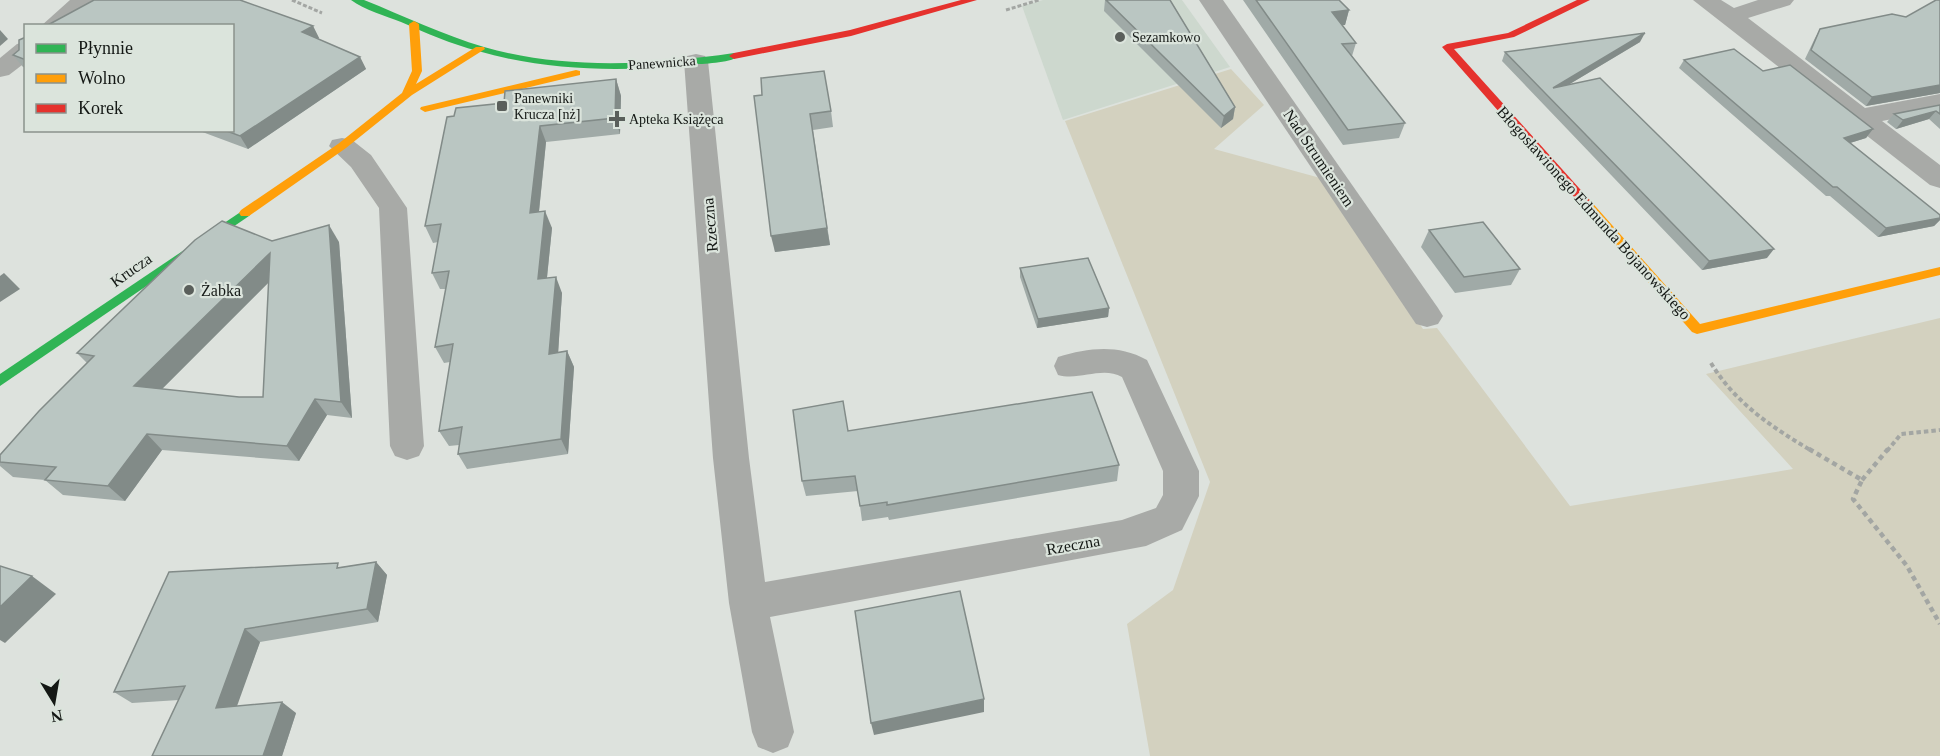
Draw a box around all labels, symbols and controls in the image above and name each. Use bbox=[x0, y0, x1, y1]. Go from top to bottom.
legend bbox=[24, 24, 234, 132]
marker: Sezamkowo bbox=[1113, 30, 1127, 44]
place label: Sezamkowo bbox=[1132, 30, 1200, 45]
text: Płynnie bbox=[78, 38, 133, 58]
street label: Panewnicka bbox=[628, 53, 697, 73]
text: Wolno bbox=[78, 68, 126, 88]
place label: Panewniki Krucza [nż] bbox=[514, 91, 580, 122]
text: Korek bbox=[78, 98, 123, 118]
marker: Panewniki Krucza [nż] bbox=[495, 99, 509, 113]
street label: Błogosławionego Edmunda Bojanowskiego bbox=[1493, 103, 1694, 324]
street label: Nad Strumieniem bbox=[1280, 106, 1358, 210]
marker: Apteka Książęca bbox=[610, 112, 624, 126]
place label: Apteka Książęca bbox=[629, 112, 724, 127]
street label: Rzeczna bbox=[699, 197, 721, 253]
street label: Krucza bbox=[107, 250, 155, 290]
place label: Żabka bbox=[201, 282, 241, 299]
marker: Żabka bbox=[182, 283, 196, 297]
street label: Rzeczna bbox=[1045, 532, 1101, 558]
north arrow bbox=[24, 672, 84, 732]
text: N bbox=[49, 707, 64, 726]

